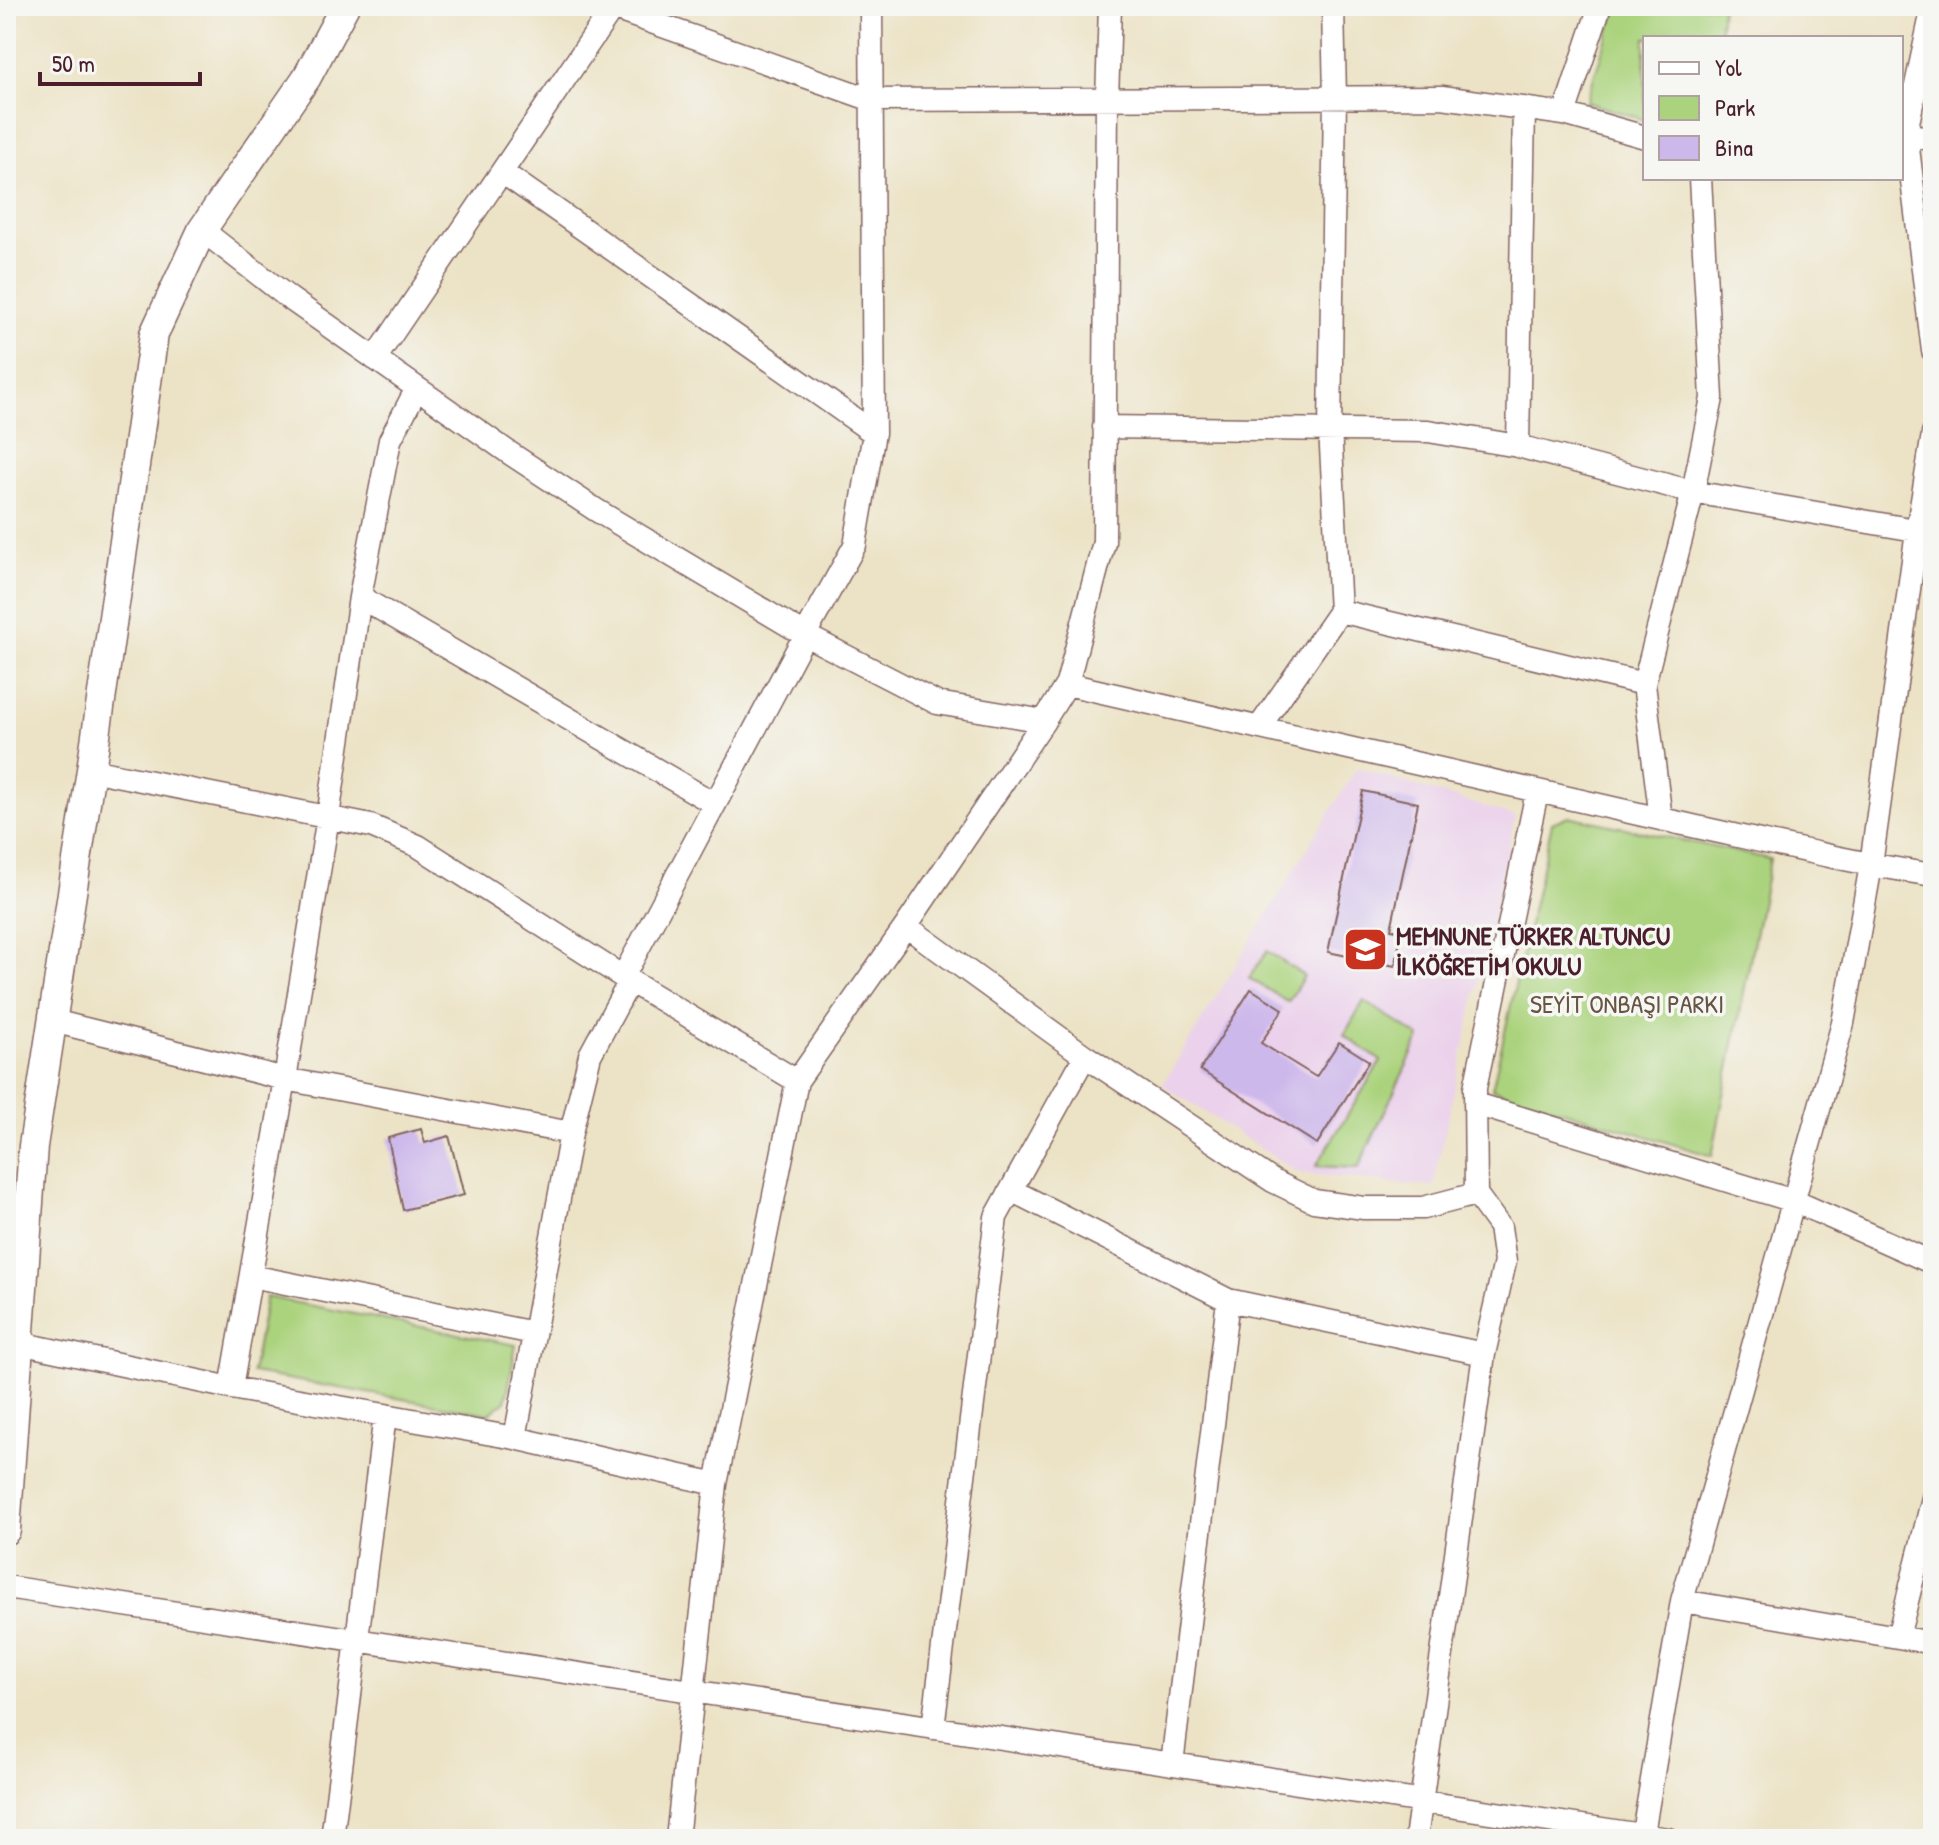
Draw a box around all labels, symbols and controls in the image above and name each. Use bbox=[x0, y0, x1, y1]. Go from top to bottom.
scale bar bbox=[40, 36, 200, 86]
legend bbox=[1643, 36, 1903, 180]
text: 50 m bbox=[52, 47, 95, 79]
text: Yol bbox=[1715, 51, 1742, 83]
text: Park bbox=[1715, 91, 1755, 123]
text: Bina bbox=[1715, 131, 1753, 163]
place label: MEMNUNE TÜRKER ALTUNCU İLKÖĞRETİM OKULU bbox=[1396, 918, 1670, 983]
school or university icon: MEMNUNE TÜRKER ALTUNCU İLKÖĞRETİM OKULU bbox=[1341, 926, 1389, 974]
park label: SEYİT ONBAŞI PARKI bbox=[1530, 986, 1724, 1021]

